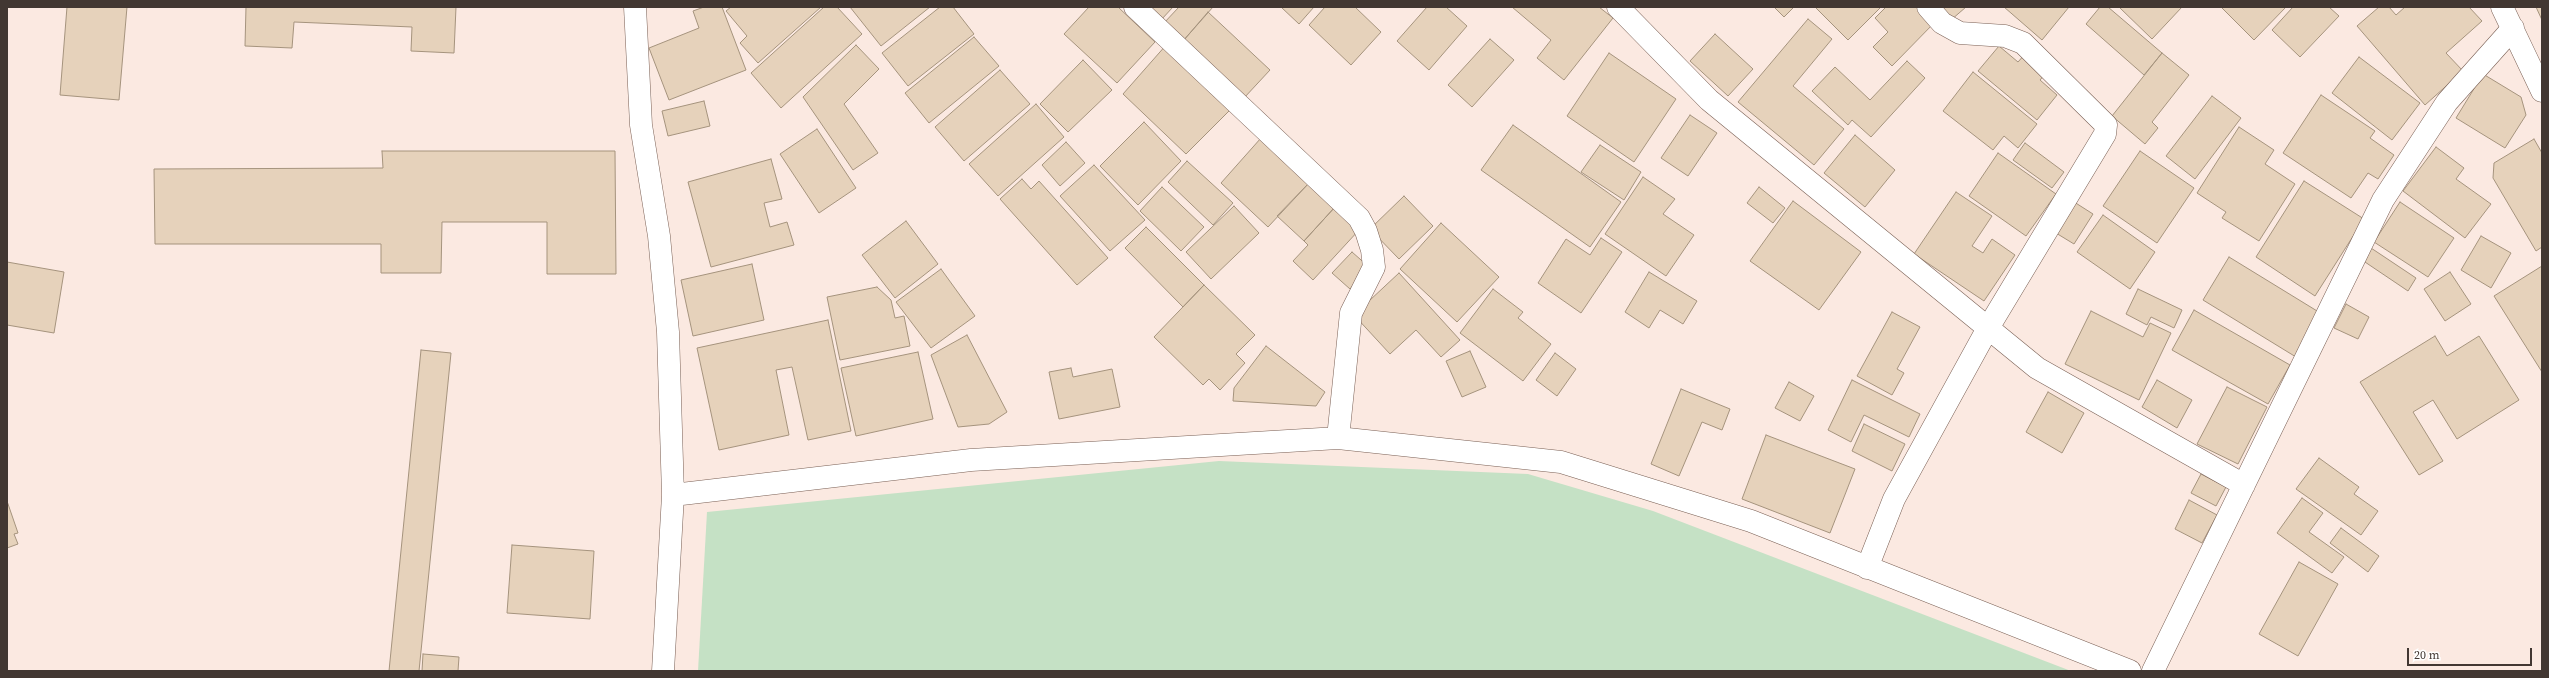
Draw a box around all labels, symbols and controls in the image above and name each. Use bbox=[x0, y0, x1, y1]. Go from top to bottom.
scale bar bbox=[2409, 640, 2534, 666]
text: 20 m bbox=[2414, 647, 2440, 663]

